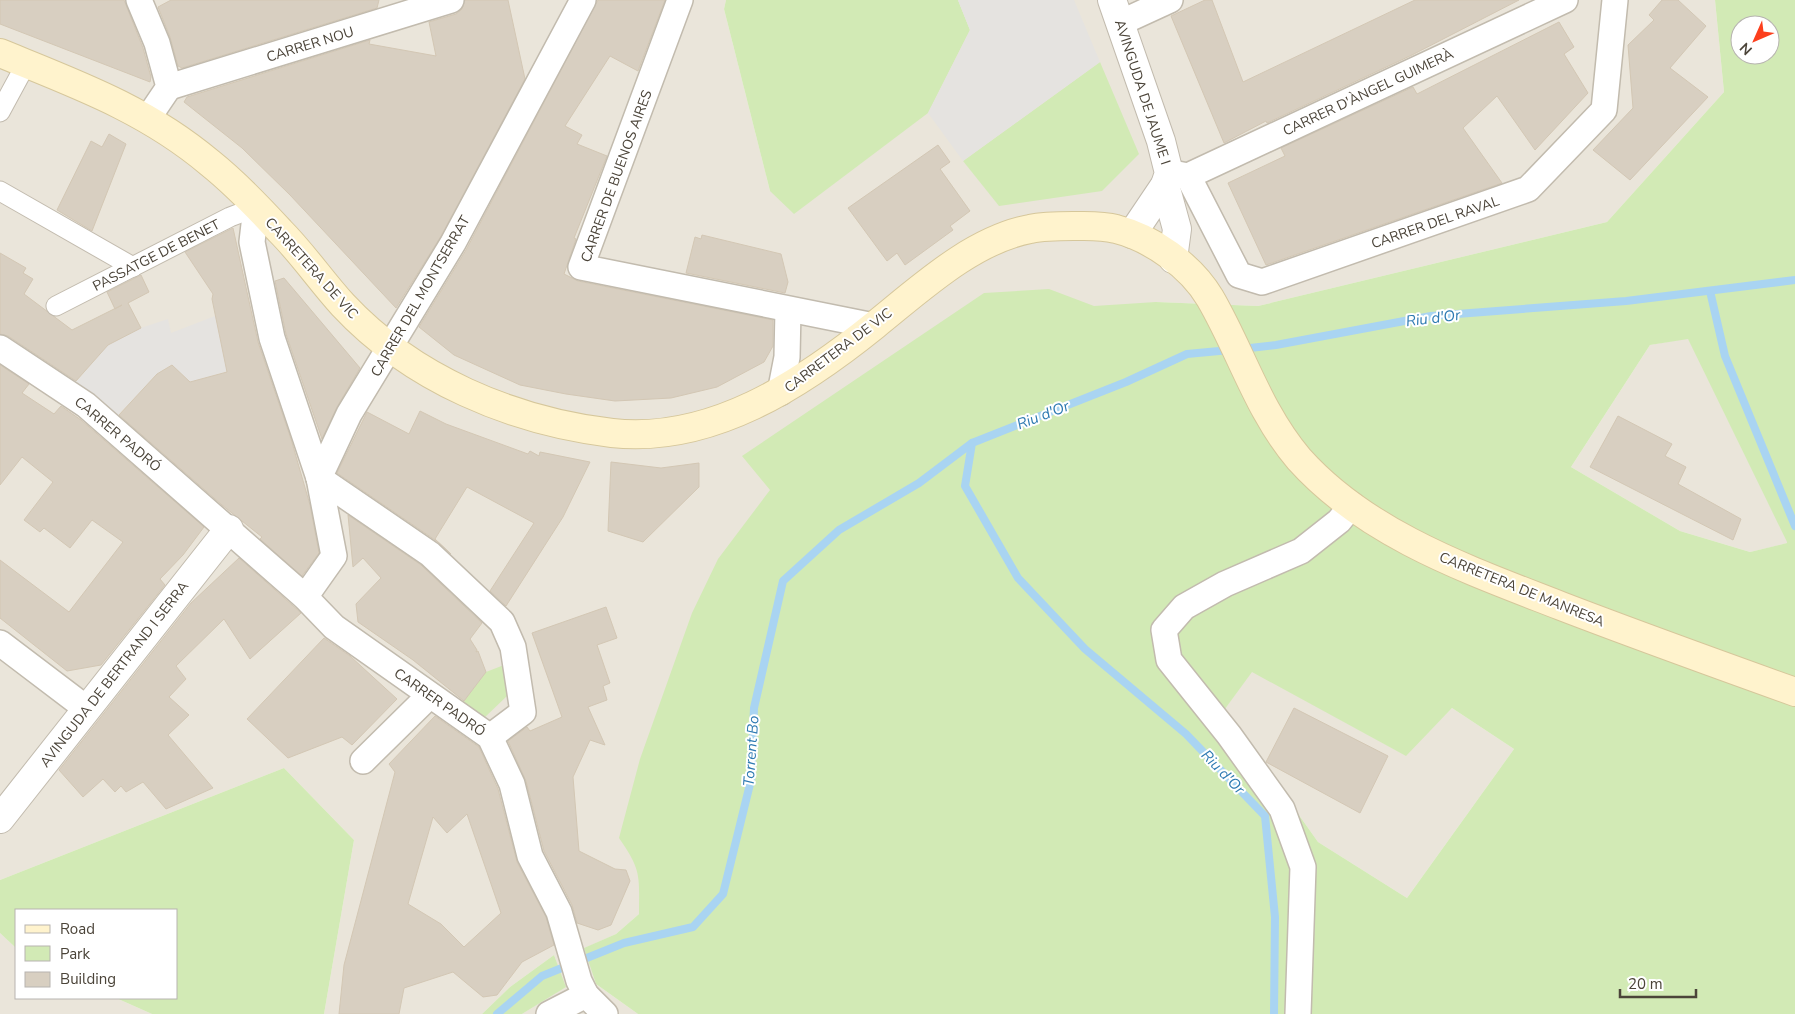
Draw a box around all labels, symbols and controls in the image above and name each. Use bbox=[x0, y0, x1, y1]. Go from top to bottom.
north arrow bbox=[1730, 15, 1780, 65]
street label: AVINGUDA DE JAUME I bbox=[1110, 17, 1175, 167]
street label: CARRER NOU bbox=[264, 22, 356, 67]
text: N bbox=[1736, 38, 1757, 59]
street label: CARRER D'ÀNGEL GUIMERÀ bbox=[1280, 44, 1457, 140]
street label: CARRER DE BUENOS AIRES bbox=[576, 87, 657, 265]
street label: CARRER DEL RAVAL bbox=[1369, 191, 1502, 253]
street label: CARRER DEL MONTSERRAT bbox=[366, 212, 475, 380]
street label: CARRETERA DE VIC bbox=[261, 213, 362, 323]
street label: PASSATGE DE BENET bbox=[89, 215, 224, 296]
street label: CARRETERA DE VIC bbox=[780, 304, 896, 397]
water label: Riu d'Or bbox=[1405, 305, 1462, 331]
street label: CARRER PADRÓ bbox=[70, 392, 165, 476]
water label: Riu d'Or bbox=[1014, 396, 1073, 434]
street label: CARRETERA DE MANRESA bbox=[1436, 548, 1607, 631]
street label: AVINGUDA DE BERTRAND I SERRA bbox=[36, 577, 193, 771]
street label: CARRER PADRÓ bbox=[390, 664, 489, 741]
water label: Torrent Bo bbox=[739, 715, 763, 787]
water label: Riu d'Or bbox=[1197, 745, 1250, 799]
legend bbox=[15, 909, 178, 999]
text: Road bbox=[60, 919, 95, 939]
text: Park bbox=[60, 944, 90, 964]
scale bar bbox=[1620, 966, 1696, 998]
text: Building bbox=[60, 969, 116, 989]
text: 20 m bbox=[1628, 974, 1663, 994]

